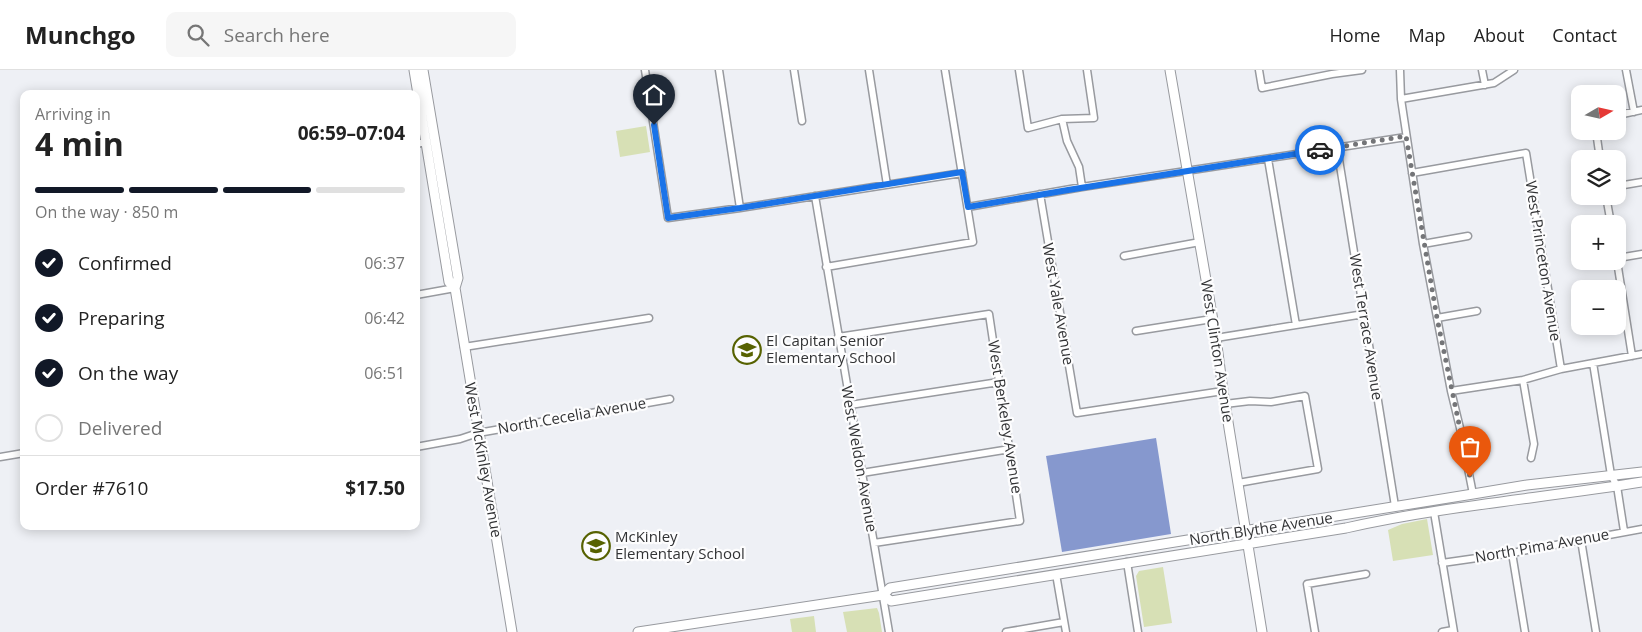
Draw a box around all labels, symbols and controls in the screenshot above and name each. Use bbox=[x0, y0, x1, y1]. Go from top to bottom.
search box bbox=[166, 12, 516, 57]
text: Munchgo bbox=[25, 18, 136, 51]
icon: search bbox=[184, 21, 212, 49]
text: Search here bbox=[224, 22, 330, 48]
text: Home bbox=[1330, 23, 1380, 47]
text: Map bbox=[1408, 23, 1446, 47]
text: About bbox=[1474, 23, 1524, 47]
text: Contact bbox=[1552, 23, 1617, 47]
pin bbox=[633, 74, 675, 125]
icon: home bbox=[640, 81, 668, 109]
north arrow bbox=[1571, 85, 1626, 140]
map controls bbox=[1571, 85, 1626, 335]
text: Arriving in bbox=[35, 103, 111, 125]
text: 06:59–07:04 bbox=[298, 120, 405, 146]
text: 4 min bbox=[35, 122, 124, 165]
courier bbox=[1295, 125, 1345, 175]
icon: car bbox=[1306, 136, 1334, 164]
button: layers bbox=[1571, 150, 1626, 205]
street label: West Princeton Avenue bbox=[1521, 179, 1567, 342]
text: On the way · 850 m bbox=[35, 201, 178, 223]
button: + bbox=[1571, 215, 1626, 270]
street label: West Yale Avenue bbox=[1038, 241, 1080, 366]
icon: check bbox=[35, 249, 63, 277]
text: Confirmed bbox=[78, 250, 172, 276]
text: 06:37 bbox=[364, 252, 405, 274]
street label: West Terrace Avenue bbox=[1346, 252, 1388, 401]
street label: West Clinton Avenue bbox=[1197, 278, 1239, 424]
button: − bbox=[1571, 280, 1626, 335]
icon: check bbox=[35, 304, 63, 332]
text: Preparing bbox=[78, 305, 165, 331]
text: 06:42 bbox=[364, 307, 405, 329]
place label: El Capitan Senior Elementary School bbox=[766, 330, 896, 367]
school or university icon: El Capitan Senior Elementary School bbox=[732, 335, 762, 365]
street label: West Berkeley Avenue bbox=[984, 339, 1028, 495]
icon: check bbox=[35, 359, 63, 387]
text: On the way bbox=[78, 360, 178, 386]
text: 06:51 bbox=[364, 362, 405, 384]
street label: West McKinley Avenue bbox=[460, 381, 507, 539]
street label: West Weldon Avenue bbox=[837, 384, 883, 534]
street label: North Cecelia Avenue bbox=[496, 392, 648, 438]
text: Delivered bbox=[78, 415, 162, 441]
pin bbox=[1449, 426, 1491, 477]
icon: bag bbox=[1456, 433, 1484, 461]
text: Order #7610 bbox=[35, 475, 148, 501]
text: $17.50 bbox=[345, 475, 405, 501]
street label: North Blythe Avenue bbox=[1188, 507, 1334, 549]
street label: North Pima Avenue bbox=[1473, 523, 1611, 567]
place label: McKinley Elementary School bbox=[615, 526, 745, 563]
school or university icon: McKinley Elementary School bbox=[581, 531, 611, 561]

